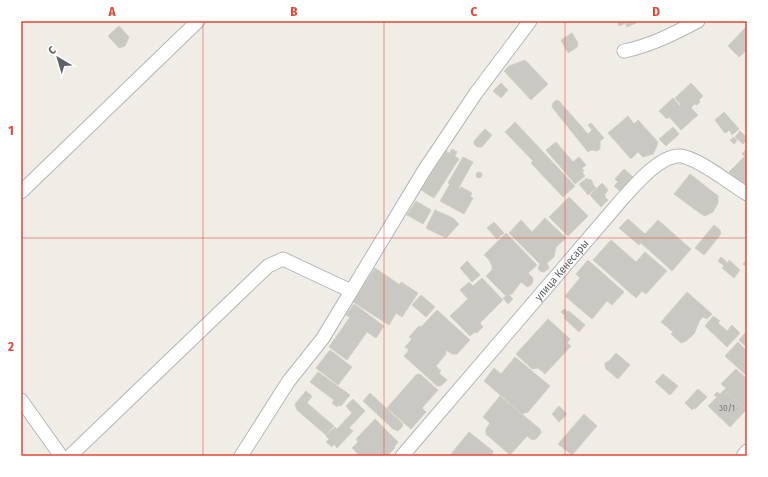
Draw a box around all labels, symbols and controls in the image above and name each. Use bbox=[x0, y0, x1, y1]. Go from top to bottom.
text: A bbox=[107, 4, 116, 19]
text: B bbox=[290, 4, 298, 19]
text: C bbox=[471, 4, 478, 19]
text: D bbox=[652, 4, 660, 19]
north arrow bbox=[38, 38, 78, 78]
text: С bbox=[46, 43, 59, 57]
text: 1 bbox=[8, 123, 14, 138]
street label: улица Кенесары bbox=[532, 237, 591, 303]
text: 2 bbox=[7, 339, 14, 354]
house number: 30/1 bbox=[719, 403, 735, 413]

